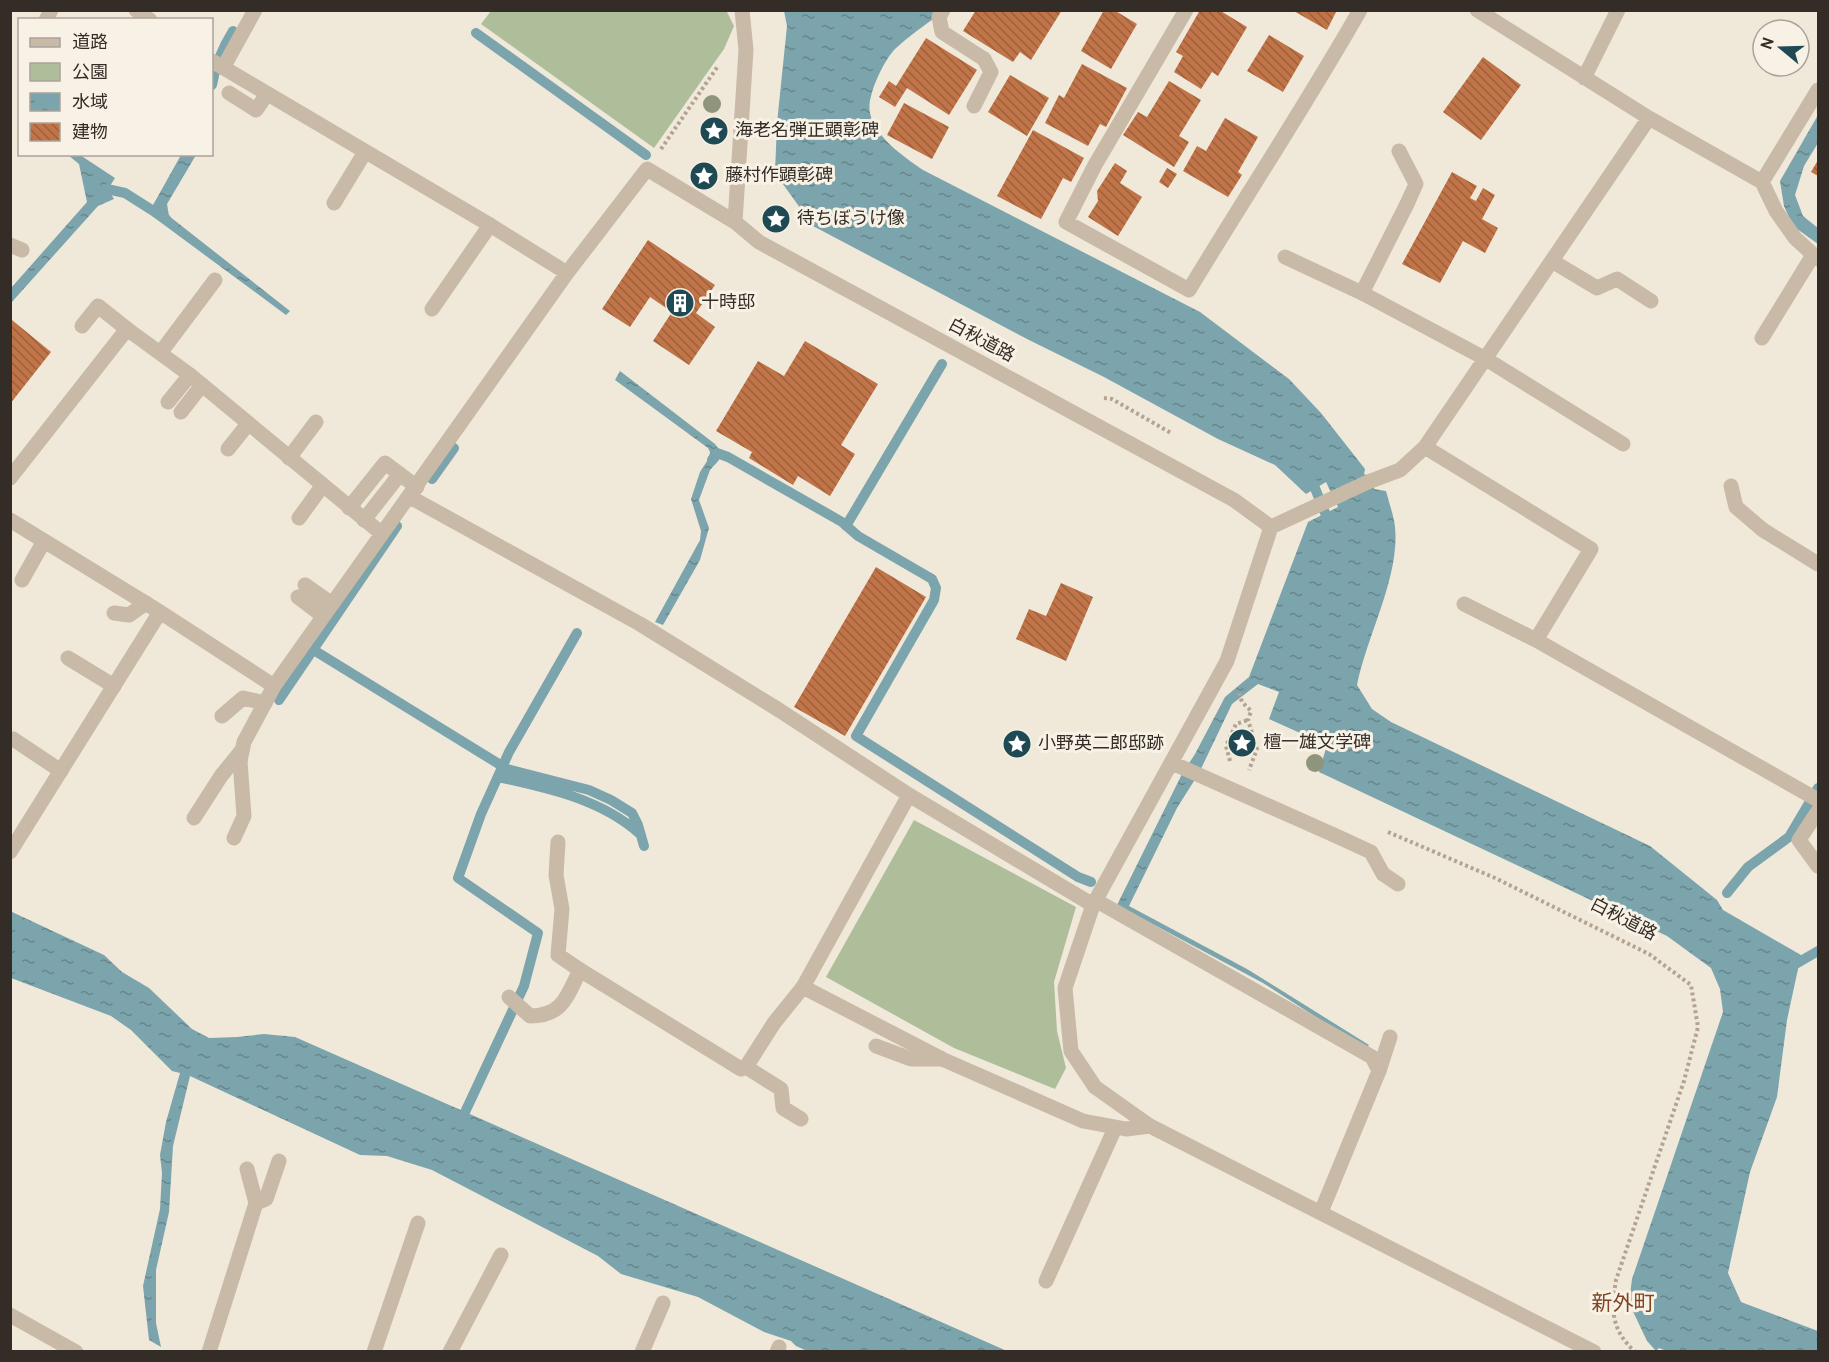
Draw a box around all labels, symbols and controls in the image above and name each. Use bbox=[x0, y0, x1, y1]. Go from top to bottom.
legend bbox=[18, 18, 213, 156]
north arrow bbox=[1751, 18, 1811, 78]
text: 道路 bbox=[72, 32, 108, 55]
text: N bbox=[1757, 35, 1780, 52]
text: 公園 bbox=[72, 62, 108, 85]
text: 水域 bbox=[72, 92, 108, 115]
place icon: 海老名弾正顕彰碑 bbox=[698, 115, 730, 147]
place label: 海老名弾正顕彰碑 bbox=[735, 120, 879, 143]
text: 建物 bbox=[72, 122, 108, 145]
place icon: 藤村作顕彰碑 bbox=[688, 160, 720, 192]
place label: 藤村作顕彰碑 bbox=[725, 165, 833, 188]
place icon: 待ちぼうけ像 bbox=[760, 203, 792, 235]
place label: 待ちぼうけ像 bbox=[797, 208, 905, 231]
building icon: 十時邸 bbox=[664, 287, 696, 319]
place label: 十時邸 bbox=[701, 292, 755, 315]
street label: 白秋道路 bbox=[944, 314, 1018, 368]
place icon: 檀一雄文学碑 bbox=[1226, 727, 1258, 759]
place icon: 小野英二郎邸跡 bbox=[1001, 728, 1033, 760]
place label: 檀一雄文学碑 bbox=[1263, 732, 1371, 755]
place label: 小野英二郎邸跡 bbox=[1038, 733, 1164, 756]
street label: 白秋道路 bbox=[1586, 893, 1660, 947]
district label: 新外町 bbox=[1592, 1291, 1655, 1318]

